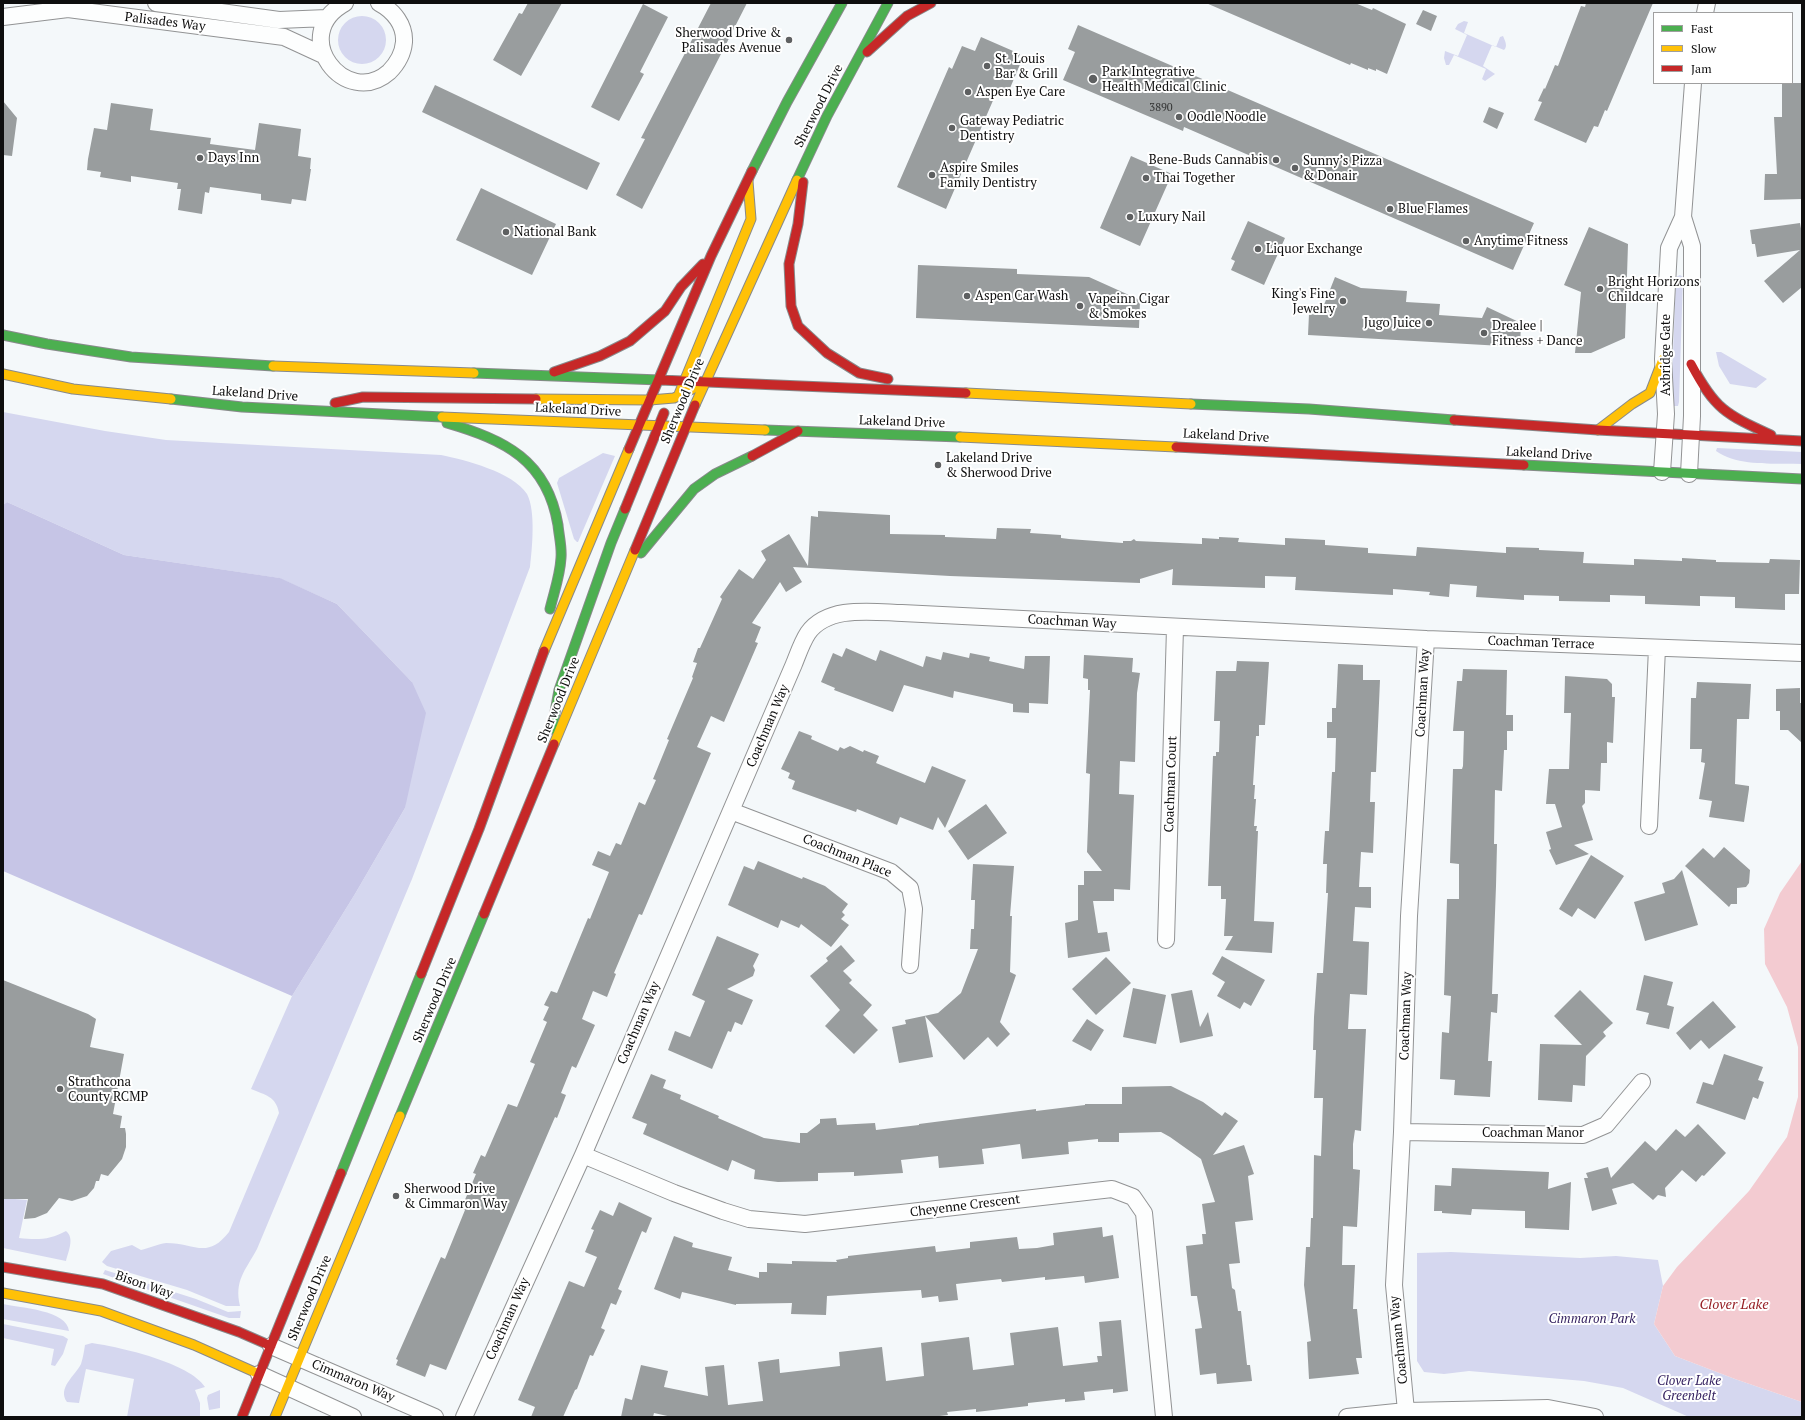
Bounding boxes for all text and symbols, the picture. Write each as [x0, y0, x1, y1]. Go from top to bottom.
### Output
street label: Palisades Way [124, 9, 206, 35]
legend [1653, 12, 1793, 84]
text: Fast [1691, 21, 1713, 36]
place label: Sherwood Drive & Palisades Avenue [675, 25, 781, 56]
marker: Sherwood Drive & Palisades Avenue [784, 35, 794, 45]
text: Slow [1691, 41, 1716, 56]
place label: St. Louis Bar & Grill [995, 51, 1058, 82]
marker: St. Louis Bar & Grill [982, 61, 992, 71]
text: Jam [1691, 61, 1712, 76]
street label: Sherwood Drive [791, 62, 847, 150]
place label: Park Integrative Health Medical Clinic [1102, 64, 1227, 95]
marker: Park Integrative Health Medical Clinic [1087, 73, 1099, 85]
place label: Aspen Eye Care [976, 84, 1065, 100]
marker: Aspen Eye Care [963, 87, 973, 97]
house number: 3890 [1149, 101, 1173, 115]
place label: Oodle Noodle [1187, 109, 1266, 125]
marker: Oodle Noodle [1174, 112, 1184, 122]
place label: Gateway Pediatric Dentistry [960, 113, 1064, 144]
marker: Gateway Pediatric Dentistry [947, 123, 957, 133]
place label: Days Inn [208, 150, 259, 166]
place label: Bene-Buds Cannabis [1149, 152, 1268, 168]
marker: Days Inn [195, 153, 205, 163]
place label: Sunny’s Pizza & Donair [1303, 153, 1382, 184]
marker: Bene-Buds Cannabis [1271, 155, 1281, 165]
place label: Aspire Smiles Family Dentistry [940, 160, 1037, 191]
marker: Sunny’s Pizza & Donair [1290, 163, 1300, 173]
marker: Aspire Smiles Family Dentistry [927, 170, 937, 180]
place label: Thai Together [1154, 170, 1235, 186]
marker: Thai Together [1141, 173, 1151, 183]
place label: Blue Flames [1398, 201, 1468, 217]
marker: Blue Flames [1385, 204, 1395, 214]
place label: Luxury Nail [1138, 209, 1206, 225]
marker: Luxury Nail [1125, 212, 1135, 222]
place label: National Bank [514, 224, 596, 240]
marker: National Bank [501, 227, 511, 237]
place label: Anytime Fitness [1474, 233, 1568, 249]
marker: Anytime Fitness [1461, 236, 1471, 246]
place label: Liquor Exchange [1266, 241, 1362, 257]
marker: Liquor Exchange [1253, 244, 1263, 254]
place label: Bright Horizons Childcare [1608, 274, 1700, 305]
marker: Bright Horizons Childcare [1595, 284, 1605, 294]
place label: King's Fine Jewelry [1272, 286, 1335, 317]
place label: Aspen Car Wash [975, 288, 1068, 304]
marker: Aspen Car Wash [962, 291, 972, 301]
place label: Vapeinn Cigar & Smokes [1088, 291, 1169, 322]
marker: King's Fine Jewelry [1338, 296, 1348, 306]
marker: Vapeinn Cigar & Smokes [1075, 301, 1085, 311]
street label: Axbridge Gate [1658, 314, 1674, 396]
place label: Jugo Juice [1364, 315, 1421, 331]
marker: Jugo Juice [1424, 318, 1434, 328]
place label: Drealee | Fitness + Dance [1492, 318, 1582, 349]
marker: Drealee | Fitness + Dance [1479, 328, 1489, 338]
street label: Sherwood Drive [658, 356, 708, 446]
street label: Lakeland Drive [211, 383, 299, 405]
street label: Lakeland Drive [534, 400, 622, 420]
street label: Lakeland Drive [859, 413, 945, 431]
street label: Lakeland Drive [1182, 426, 1270, 446]
street label: Lakeland Drive [1505, 444, 1593, 464]
place label: Lakeland Drive & Sherwood Drive [946, 450, 1052, 481]
marker: Lakeland Drive & Sherwood Drive [933, 460, 943, 470]
street label: Coachman Way [1027, 612, 1117, 632]
street label: Coachman Terrace [1487, 633, 1595, 653]
street label: Coachman Way [1413, 648, 1433, 738]
street label: Sherwood Drive [535, 655, 583, 745]
street label: Coachman Way [744, 682, 792, 770]
street label: Coachman Court [1162, 735, 1180, 833]
street label: Coachman Place [800, 831, 894, 881]
street label: Sherwood Drive [410, 955, 460, 1045]
street label: Coachman Way [1397, 971, 1415, 1061]
street label: Coachman Way [615, 979, 663, 1067]
place label: Strathcona County RCMP [68, 1074, 148, 1105]
marker: Strathcona County RCMP [55, 1084, 65, 1094]
street label: Coachman Manor [1482, 1125, 1584, 1141]
place label: Sherwood Drive & Cimmaron Way [404, 1181, 507, 1212]
marker: Sherwood Drive & Cimmaron Way [391, 1191, 401, 1201]
street label: Cheyenne Crescent [909, 1192, 1021, 1220]
street label: Sherwood Drive [285, 1253, 335, 1343]
street label: Bison Way [113, 1268, 175, 1302]
street label: Coachman Way [483, 1275, 533, 1363]
street label: Coachman Way [1387, 1295, 1411, 1385]
water label: Clover Lake [1699, 1297, 1769, 1313]
park label: Cimmaron Park [1548, 1311, 1636, 1327]
street label: Cimmaron Way [309, 1356, 397, 1406]
park label: Clover Lake Greenbelt [1657, 1373, 1721, 1404]

